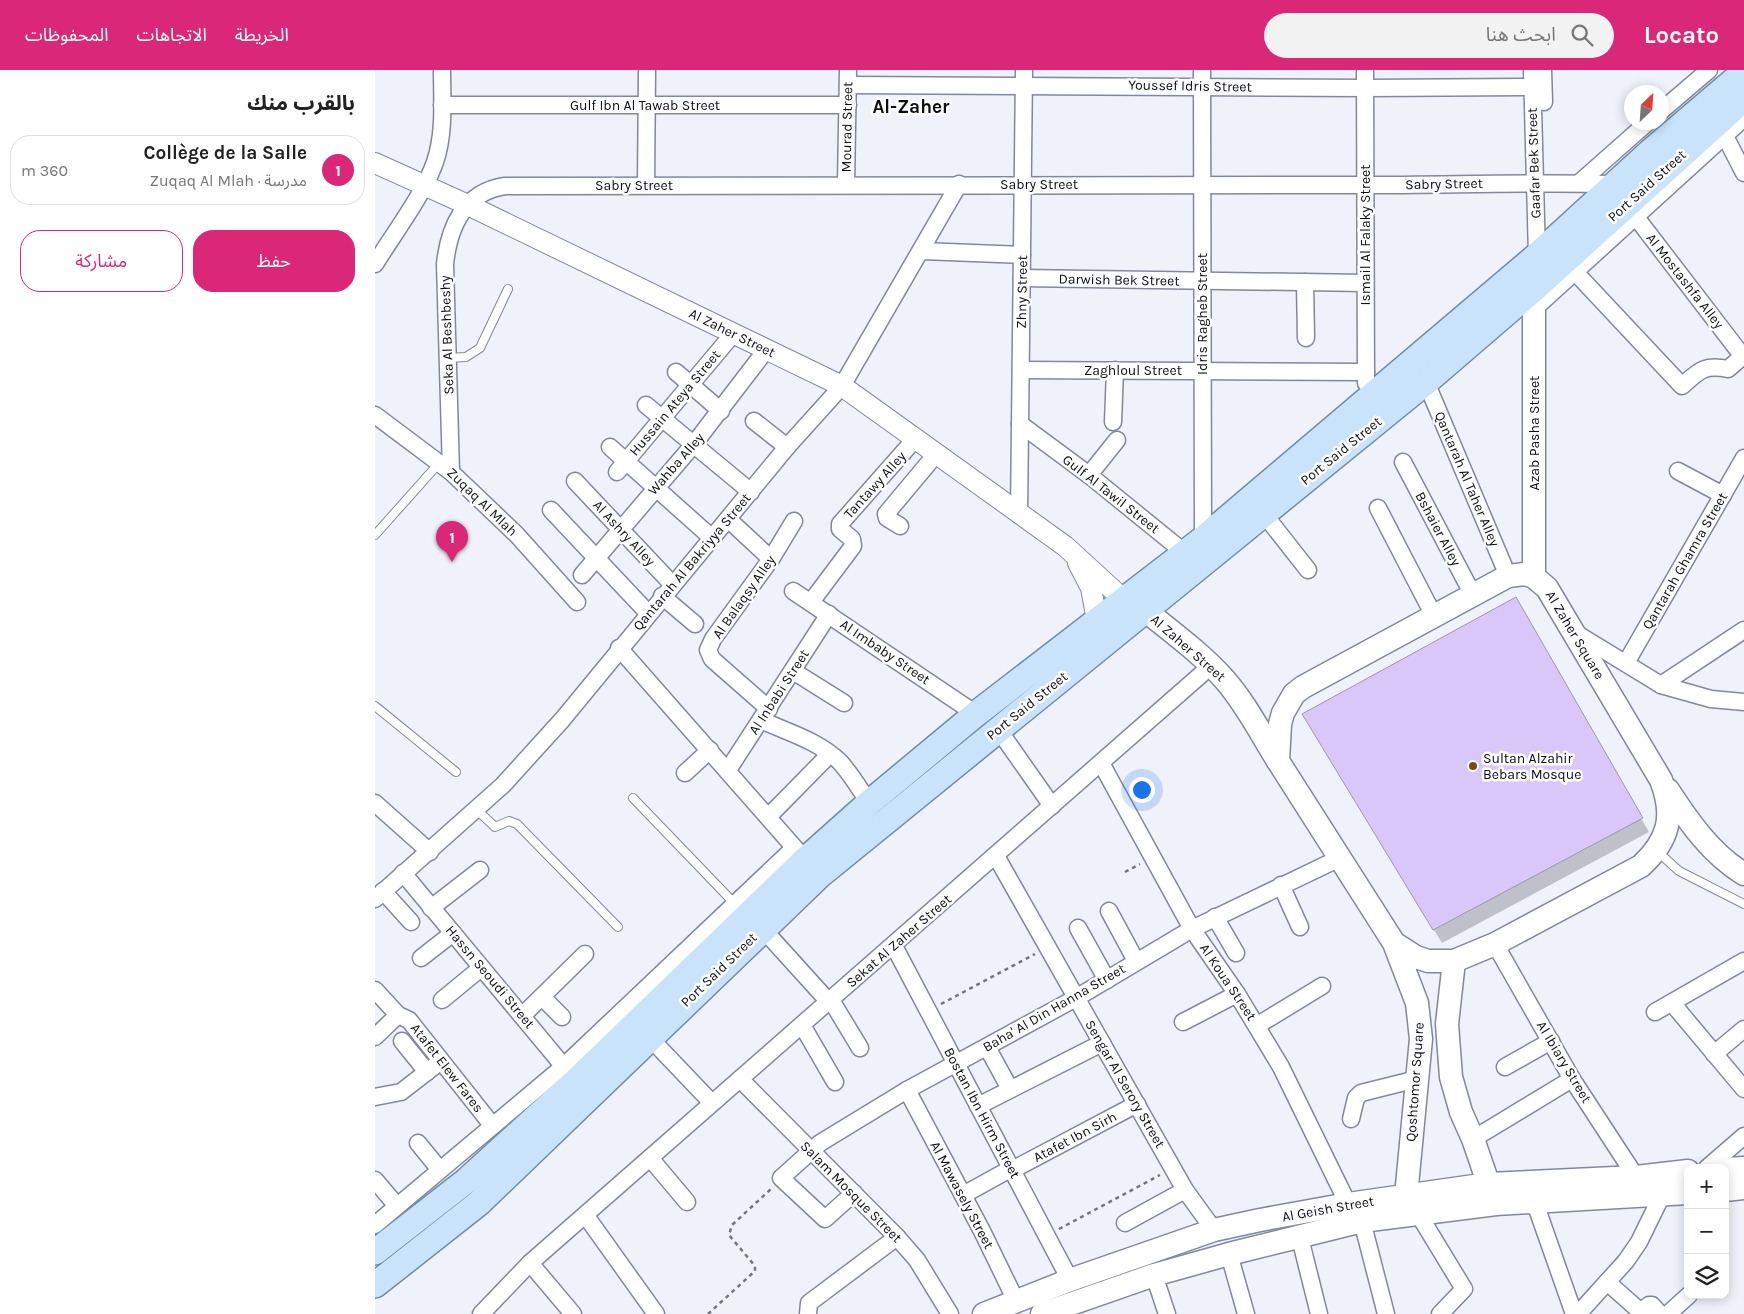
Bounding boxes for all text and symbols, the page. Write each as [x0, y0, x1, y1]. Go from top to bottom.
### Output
search box [1264, 13, 1614, 58]
icon: search [1568, 21, 1596, 49]
text: Locato [1644, 21, 1719, 49]
text: المحفوظات [25, 24, 109, 46]
text: الاتجاهات [137, 24, 207, 46]
text: الخريطة [235, 24, 289, 46]
text: ابحث هنا [1486, 24, 1556, 46]
street label: Youssef Idris Street [1128, 76, 1252, 96]
street label: Mourad Street [838, 81, 856, 173]
north arrow [1624, 85, 1669, 130]
text: بالقرب منك [247, 91, 355, 115]
district label: Al-Zaher [872, 96, 950, 118]
street label: Gulf Ibn Al Tawab Street [570, 97, 720, 114]
street label: Gaafar Bek Street [1524, 107, 1544, 219]
text: Collège de la Salle [144, 142, 307, 164]
street label: Port Said Street [1604, 146, 1690, 226]
text: 360 m [21, 161, 68, 180]
text: 1 [335, 161, 341, 180]
street label: Ismail Al Falaky Street [1357, 164, 1374, 306]
text: مدرسة · Zuqaq Al Mlah [149, 171, 307, 190]
street label: Sabry Street [1405, 175, 1483, 193]
street label: Sabry Street [1000, 176, 1078, 193]
street label: Sabry Street [595, 177, 673, 194]
button: مشاركة [20, 230, 183, 292]
button: حفظ [193, 230, 355, 292]
street label: Al Mostashfa Alley [1642, 230, 1728, 332]
street label: Idris Ragheb Street [1194, 253, 1211, 375]
street label: Zhny Street [1013, 255, 1031, 329]
street label: Darwish Bek Street [1058, 270, 1180, 290]
street label: Seka Al Beshbeshy [436, 275, 458, 395]
street label: Al Zaher Street [686, 305, 778, 361]
street label: Hussain Ateya Street [626, 347, 724, 459]
street label: Zaghloul Street [1084, 362, 1182, 379]
street label: Azab Pasha Street [1526, 376, 1543, 490]
street label: Qantarah Al Taher Alley [1431, 409, 1503, 550]
street label: Port Said Street [1297, 413, 1385, 489]
street label: Wahba Alley [644, 429, 708, 499]
street label: Tantawy Alley [840, 448, 910, 522]
street label: Gulf Al Tawil Street [1059, 451, 1163, 537]
street label: Zuqaq Al Mlah [443, 464, 521, 540]
street label: Bshaier Alley [1411, 489, 1465, 569]
street label: Qantarah Ghamra Street [1639, 489, 1731, 633]
street label: Qantarah Al Bakriyya Street [630, 490, 754, 634]
street label: Al Ashry Alley [589, 497, 659, 570]
pin: 1 [436, 521, 468, 562]
street label: Al Balaqsy Alley [709, 552, 779, 642]
street label: Al Zaher Square [1542, 588, 1608, 682]
street label: Al Zaher Street [1147, 611, 1229, 685]
street label: Al Imbaby Street [837, 616, 933, 688]
street label: Al Inbabi Street [745, 646, 813, 738]
street label: Port Said Street [983, 668, 1071, 744]
place label: Sultan Alzahir Bebars Mosque [1483, 750, 1581, 783]
marker: Sultan Alzahir Bebars Mosque [1467, 760, 1479, 772]
your location [1129, 777, 1155, 803]
street label: Sekat Al Zaher Street [843, 891, 955, 991]
street label: Hassn Seoudi Street [442, 922, 538, 1032]
street label: Port Said Street [677, 929, 761, 1011]
street label: Al Koua Street [1196, 940, 1260, 1024]
street label: Baha' Al Din Hanna Street [980, 960, 1128, 1056]
street label: Sengar Al Serory Street [1081, 1017, 1169, 1151]
street label: Al Ibiary Street [1533, 1018, 1595, 1106]
street label: Atafet Elew Fares [407, 1020, 487, 1116]
street label: Qoshtomor Square [1402, 1022, 1428, 1142]
street label: Bostan Ibn Hirm Street [940, 1045, 1024, 1181]
street label: Atafet Ibn Sirh [1031, 1108, 1119, 1166]
street label: Salam Mosque Street [797, 1138, 905, 1246]
street label: Al Mawasely Street [926, 1138, 998, 1252]
map controls [1684, 1164, 1729, 1299]
button: + [1684, 1164, 1729, 1209]
street label: Al Geish Street [1281, 1193, 1375, 1225]
button: − [1684, 1209, 1729, 1254]
button: layers [1684, 1254, 1729, 1299]

